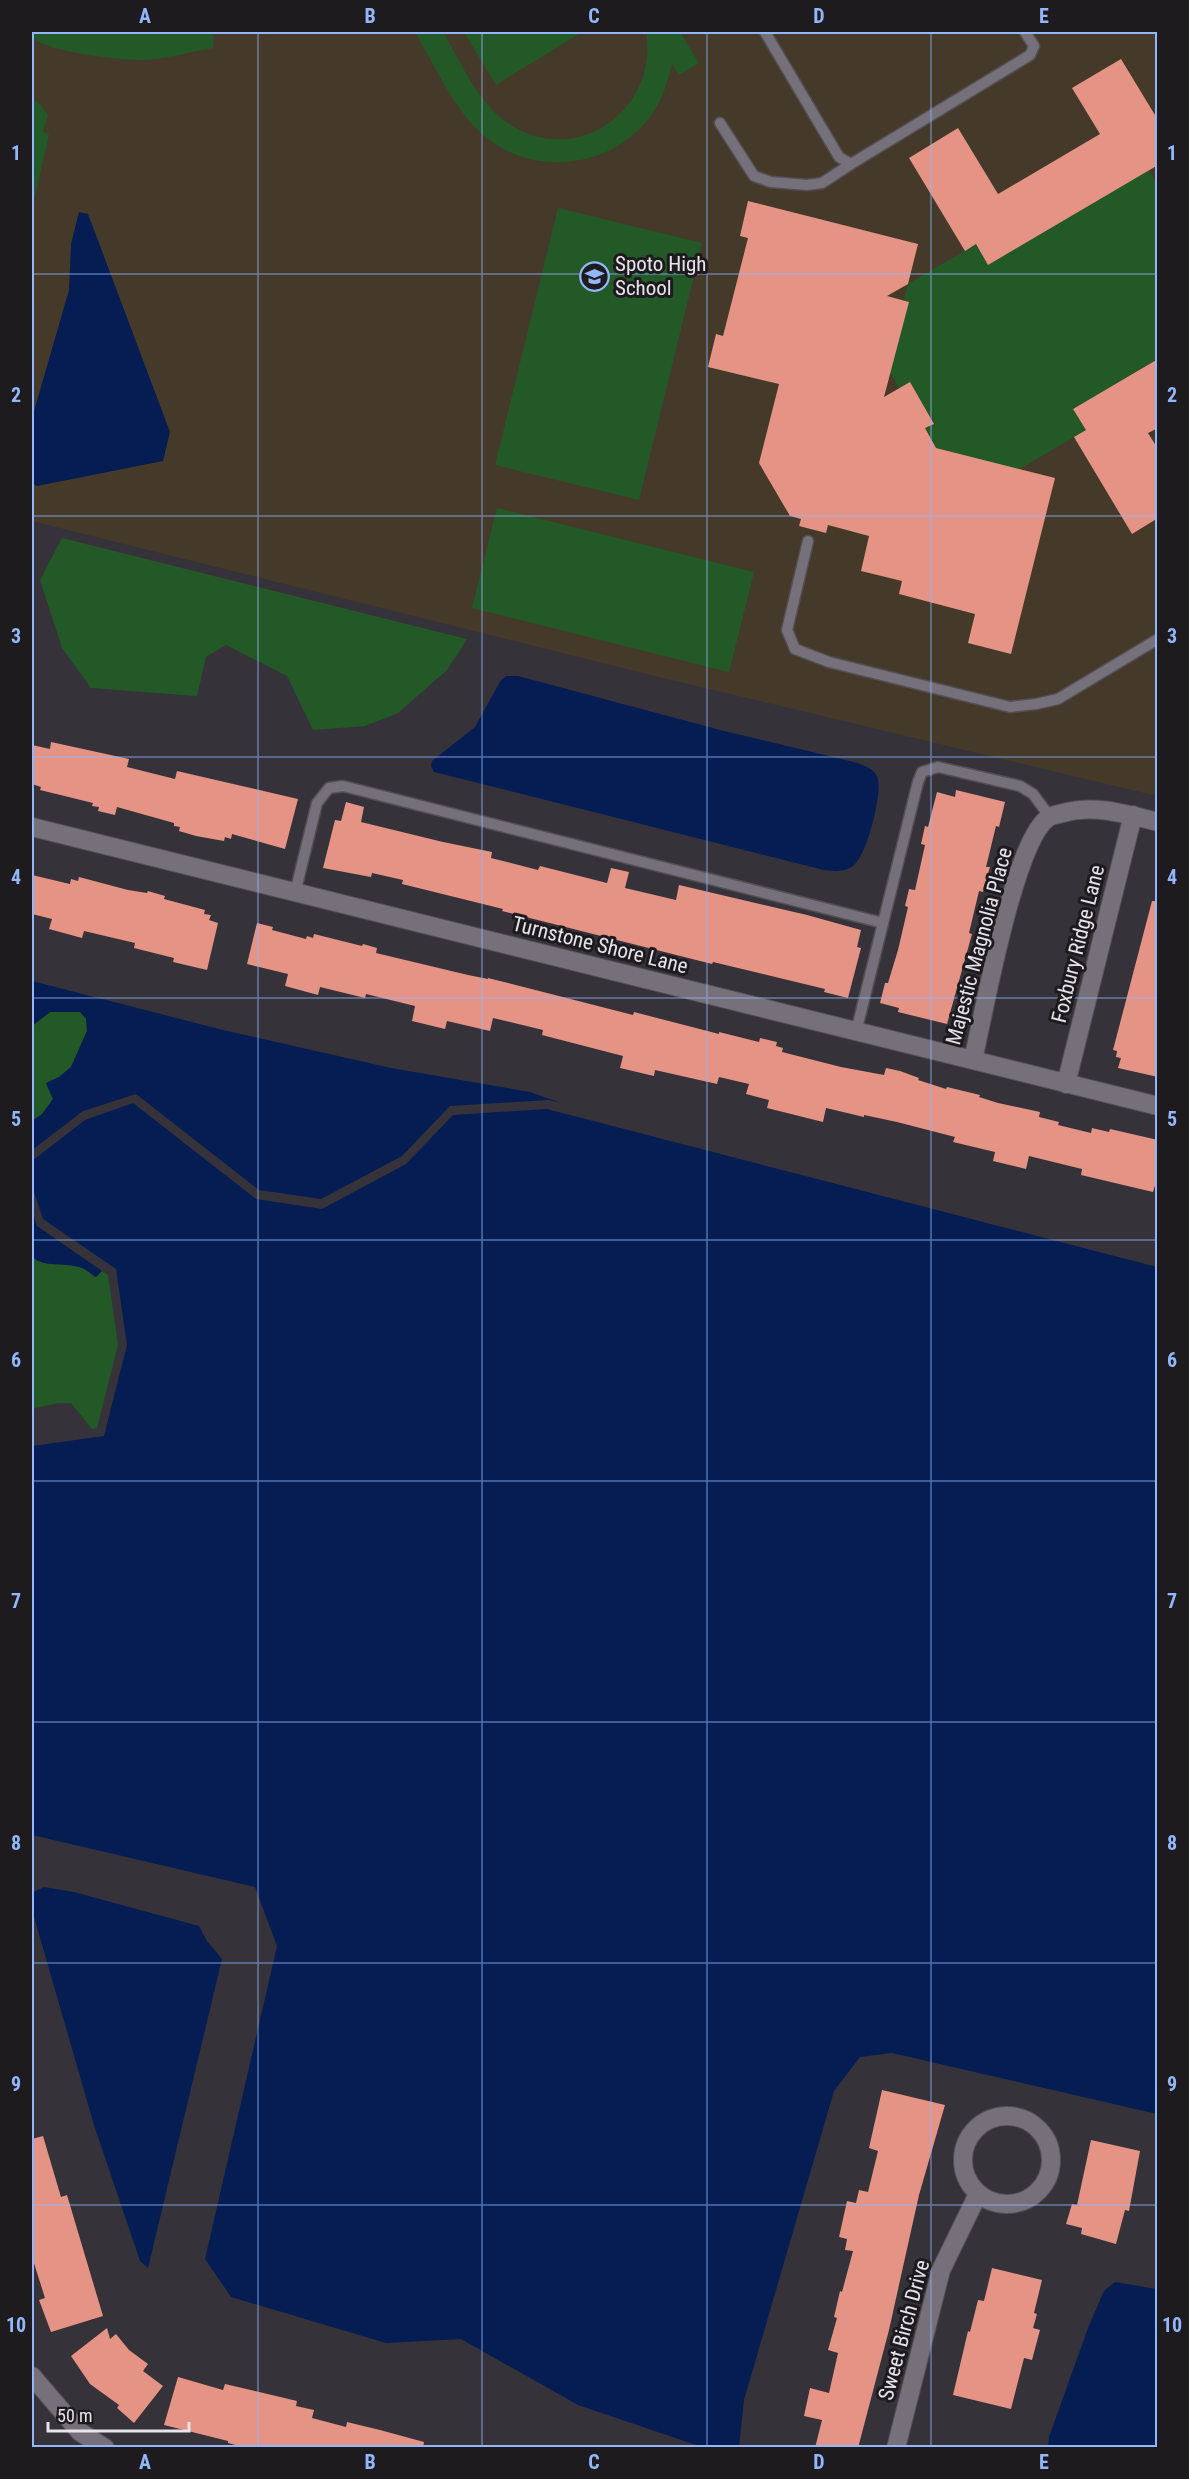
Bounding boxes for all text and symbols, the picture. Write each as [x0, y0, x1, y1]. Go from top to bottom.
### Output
text: A [139, 4, 151, 28]
text: B [364, 4, 376, 28]
text: C [588, 4, 600, 28]
text: D [813, 4, 825, 28]
text: E [1039, 4, 1049, 28]
text: 1 [11, 141, 21, 165]
text: 1 [1167, 141, 1177, 165]
place label: Spoto High School [615, 252, 707, 300]
school or university icon: Spoto High School [578, 260, 610, 292]
text: 2 [11, 383, 21, 407]
text: 2 [1167, 383, 1177, 407]
text: 3 [11, 624, 21, 648]
text: 3 [1167, 624, 1177, 648]
street label: Majestic Magnolia Place [941, 845, 1017, 1047]
street label: Foxbury Ridge Lane [1047, 863, 1109, 1025]
text: 4 [11, 865, 21, 889]
text: 4 [1167, 865, 1177, 889]
street label: Turnstone Shore Lane [510, 912, 690, 978]
text: 5 [11, 1107, 21, 1131]
text: 5 [1167, 1107, 1177, 1131]
text: 6 [11, 1348, 21, 1372]
text: 6 [1167, 1348, 1177, 1372]
text: 7 [11, 1589, 21, 1613]
text: 7 [1167, 1589, 1177, 1613]
text: 8 [11, 1831, 21, 1855]
text: 8 [1167, 1831, 1177, 1855]
text: 9 [11, 2072, 21, 2096]
text: 9 [1167, 2072, 1177, 2096]
street label: Sweet Birch Drive [874, 2257, 934, 2403]
text: 10 [6, 2313, 26, 2337]
text: 10 [1162, 2313, 1182, 2337]
scale bar [48, 2395, 189, 2433]
text: 50 m [57, 2405, 92, 2426]
text: A [139, 2450, 151, 2474]
text: B [364, 2450, 376, 2474]
text: C [588, 2450, 600, 2474]
text: D [813, 2450, 825, 2474]
text: E [1039, 2450, 1049, 2474]

